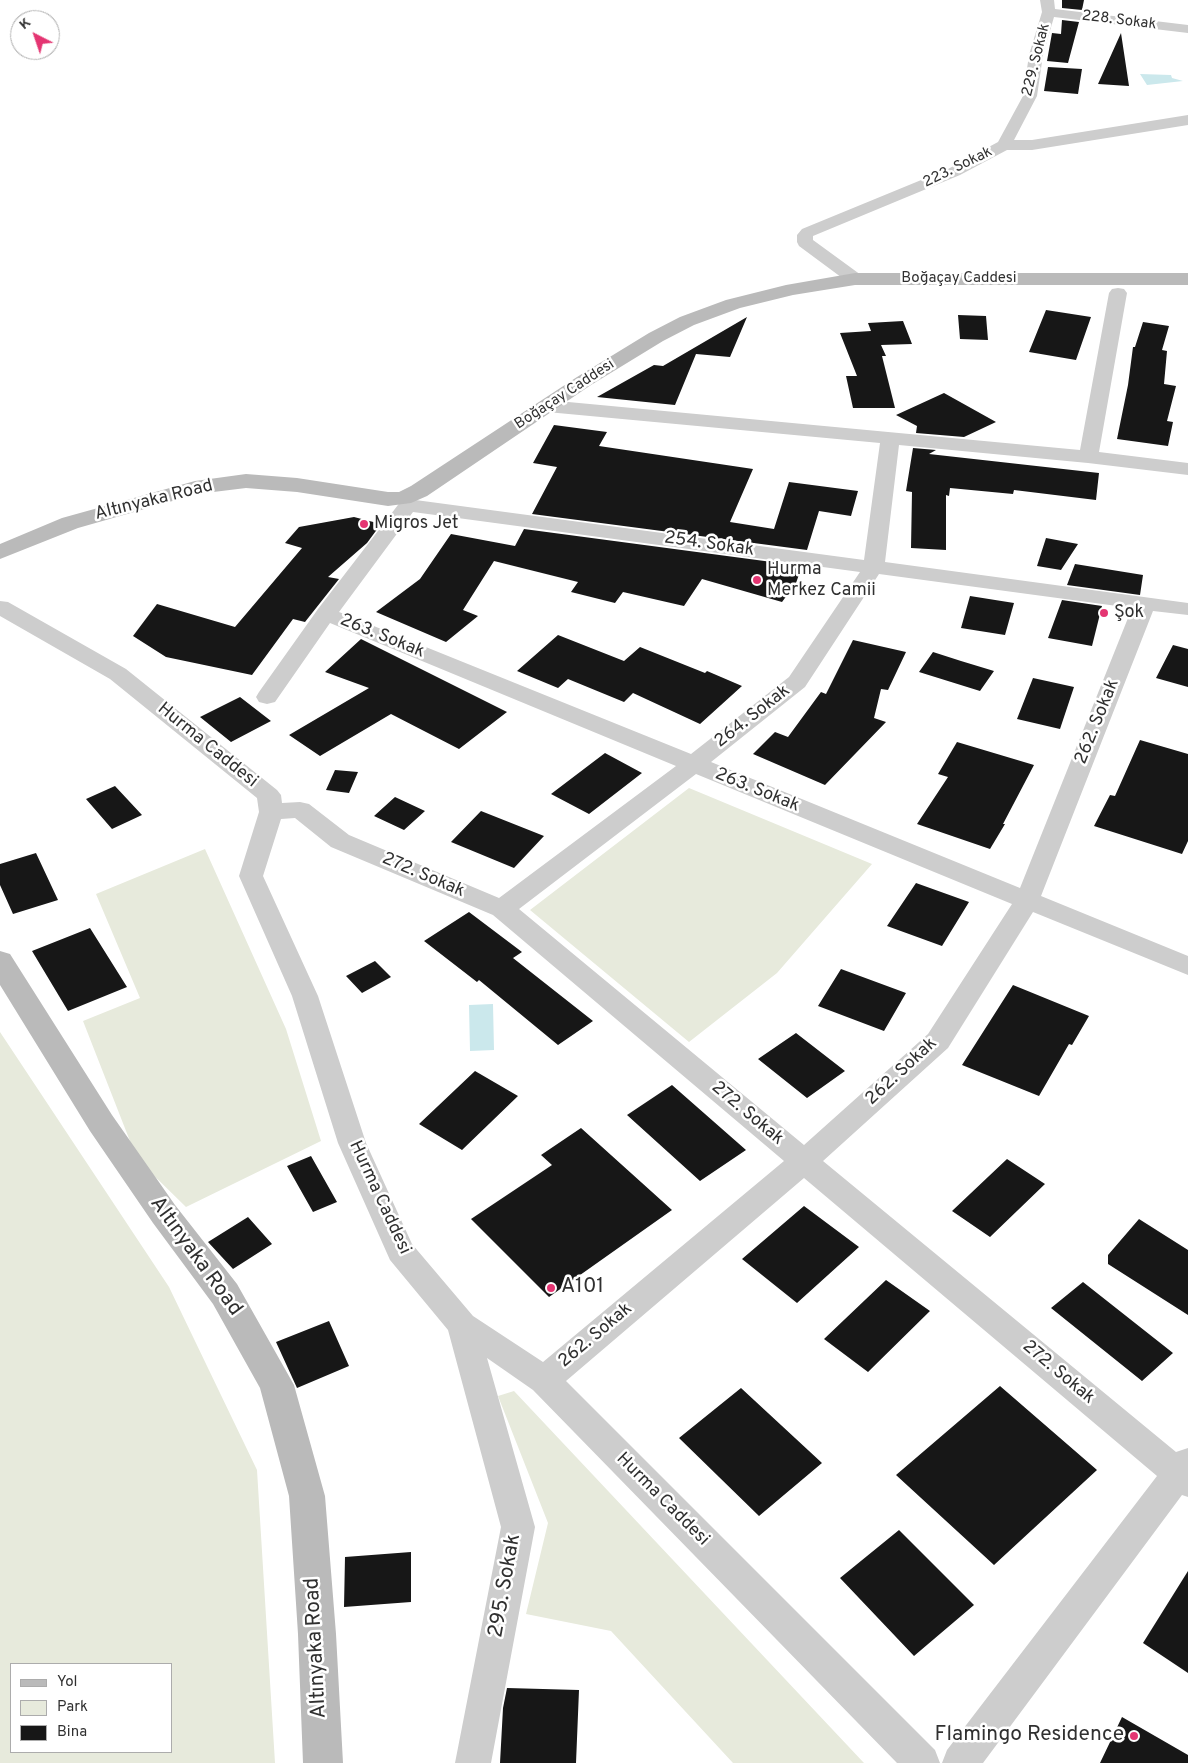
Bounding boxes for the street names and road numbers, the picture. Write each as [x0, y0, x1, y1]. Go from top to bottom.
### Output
street label: 228. Sokak [1081, 8, 1157, 34]
street label: 229. Sokak [1019, 22, 1055, 98]
street label: 223. Sokak [920, 144, 996, 192]
street label: Boğaçay Caddesi [901, 270, 1017, 288]
street label: Boğaçay Caddesi [512, 356, 618, 434]
street label: Altınyaka Road [93, 476, 215, 526]
street label: 254. Sokak [663, 528, 755, 562]
street label: 263. Sokak [336, 610, 428, 664]
street label: 262. Sokak [1071, 676, 1125, 768]
street label: 264. Sokak [711, 681, 795, 753]
street label: Hurma Caddesi [152, 699, 262, 793]
street label: 263. Sokak [711, 764, 803, 818]
street label: 272. Sokak [378, 849, 468, 903]
street label: 262. Sokak [862, 1034, 942, 1110]
street label: 272. Sokak [706, 1077, 788, 1151]
street label: Hurma Caddesi [343, 1138, 415, 1258]
street label: Altınyaka Road [143, 1193, 247, 1321]
street label: 262. Sokak [555, 1299, 637, 1373]
street label: 272. Sokak [1017, 1336, 1099, 1410]
street label: Hurma Caddesi [611, 1449, 713, 1551]
street label: 295. Sokak [484, 1532, 528, 1640]
street label: Altınyaka Road [301, 1577, 333, 1719]

